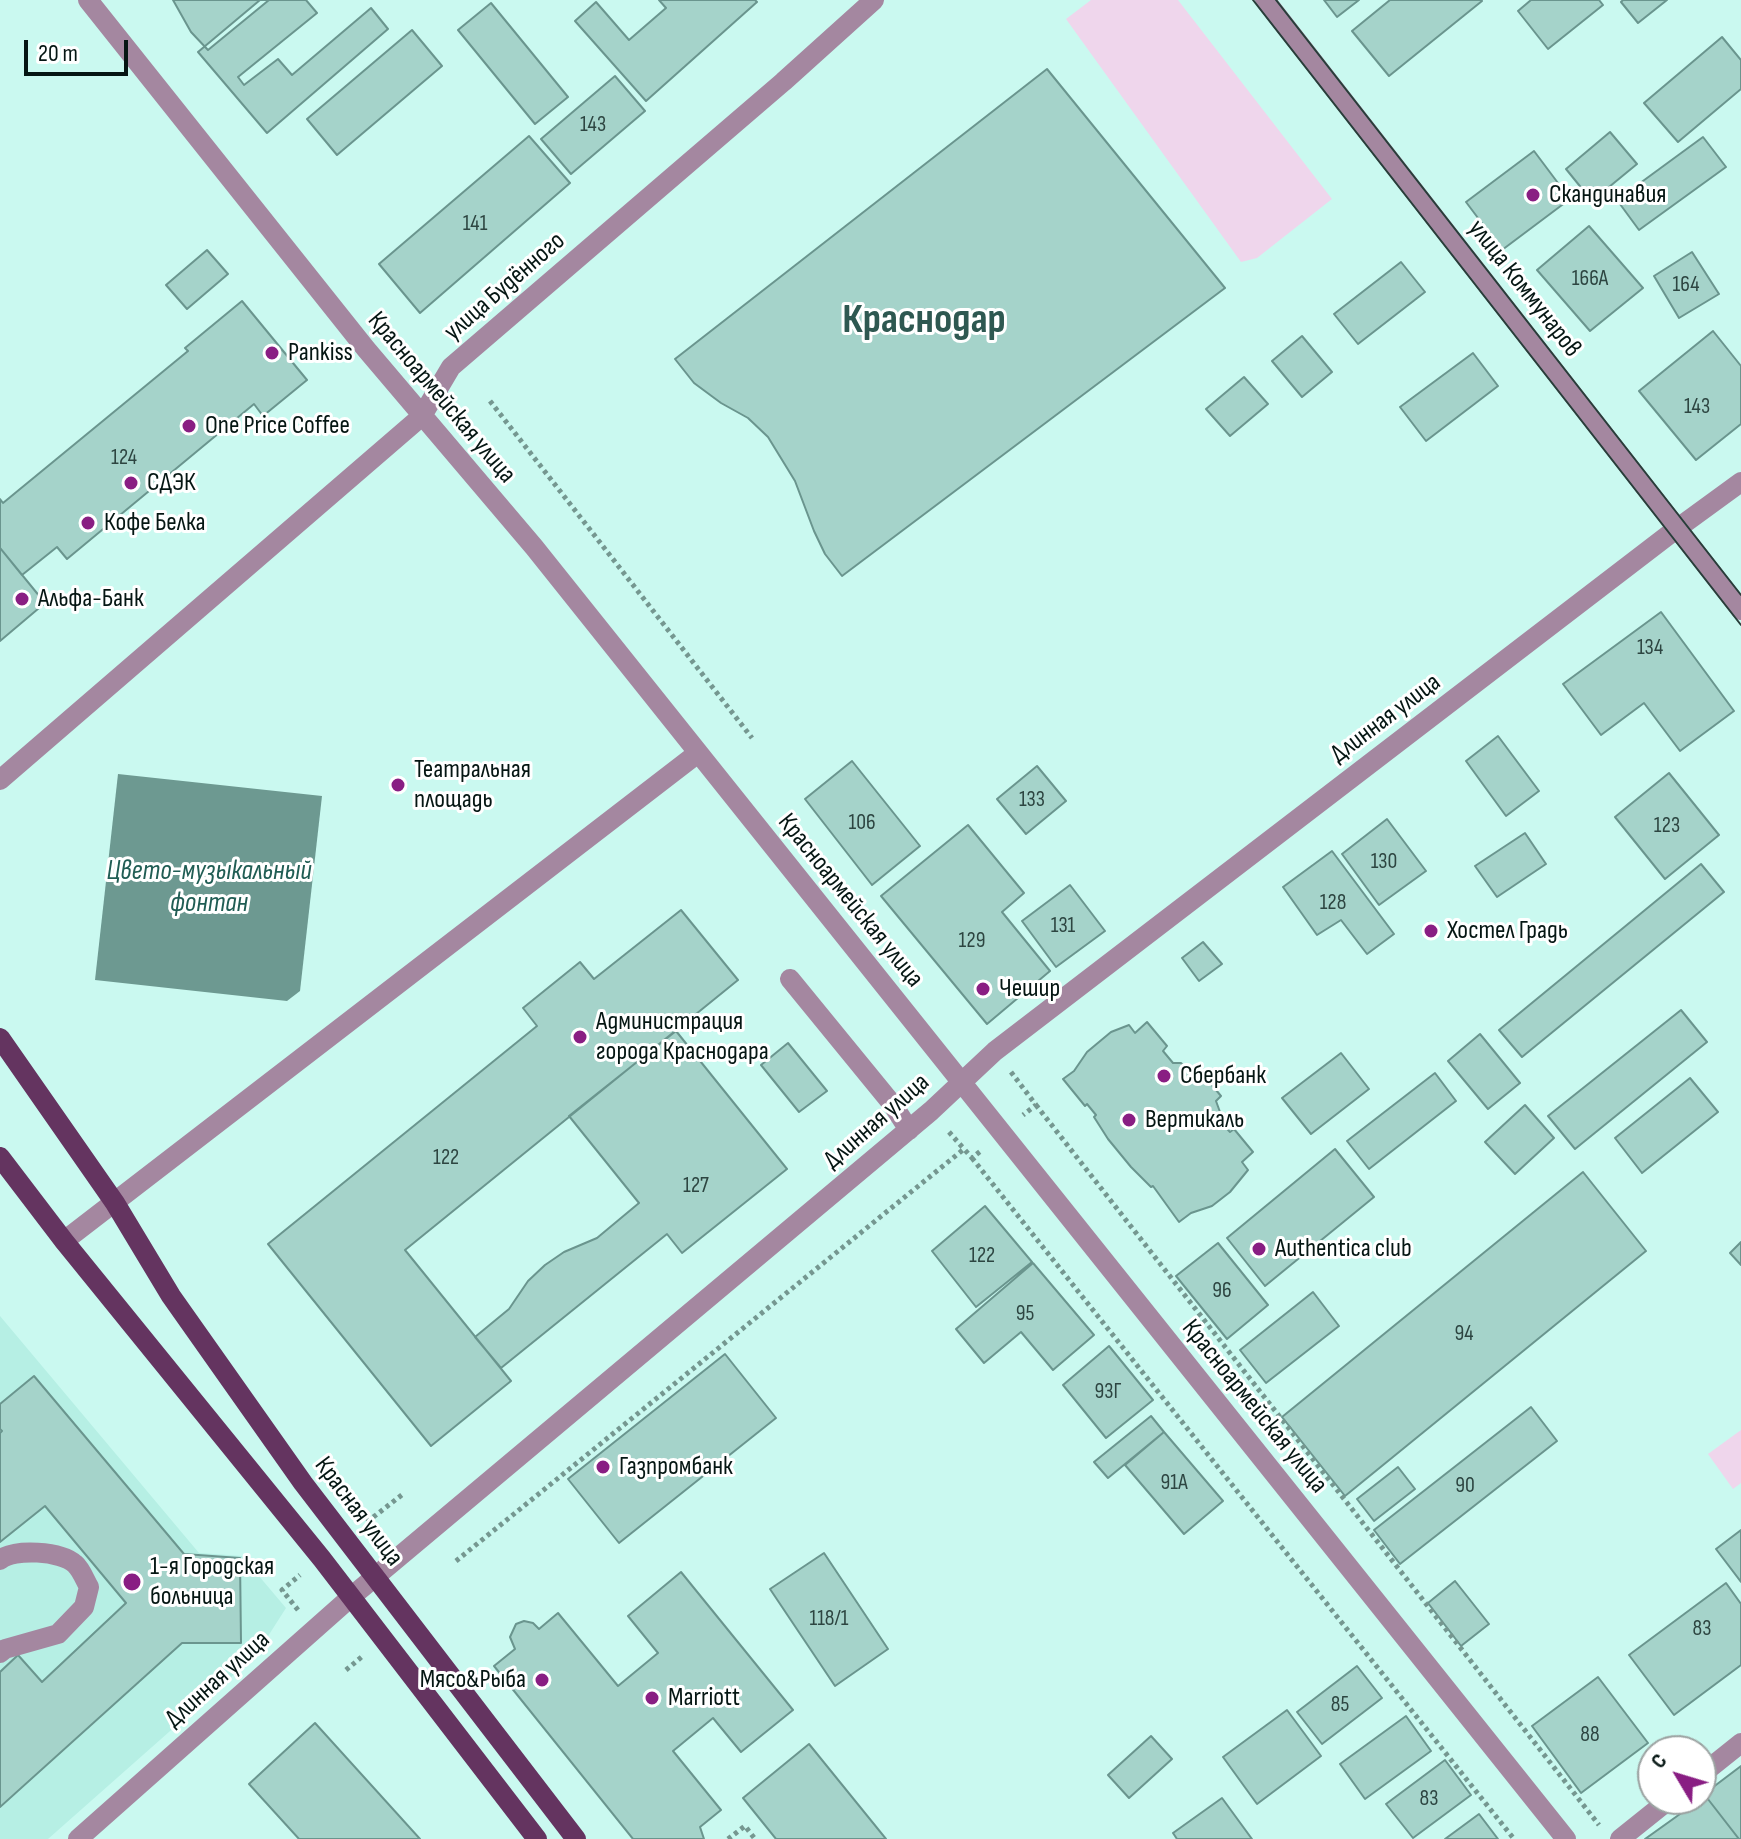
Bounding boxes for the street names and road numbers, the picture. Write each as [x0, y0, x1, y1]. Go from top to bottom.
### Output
street label: улица Коммунаров [1461, 214, 1587, 364]
street label: улица Будённого [438, 226, 572, 348]
street label: Красноармейская улица [360, 306, 522, 490]
street label: Длинная улица [1325, 667, 1447, 771]
street label: Красноармейская улица [770, 808, 930, 994]
street label: Длинная улица [818, 1068, 936, 1176]
street label: Красноармейская улица [1174, 1314, 1334, 1500]
street label: Красная улица [307, 1451, 409, 1573]
street label: Длинная улица [159, 1625, 277, 1735]

